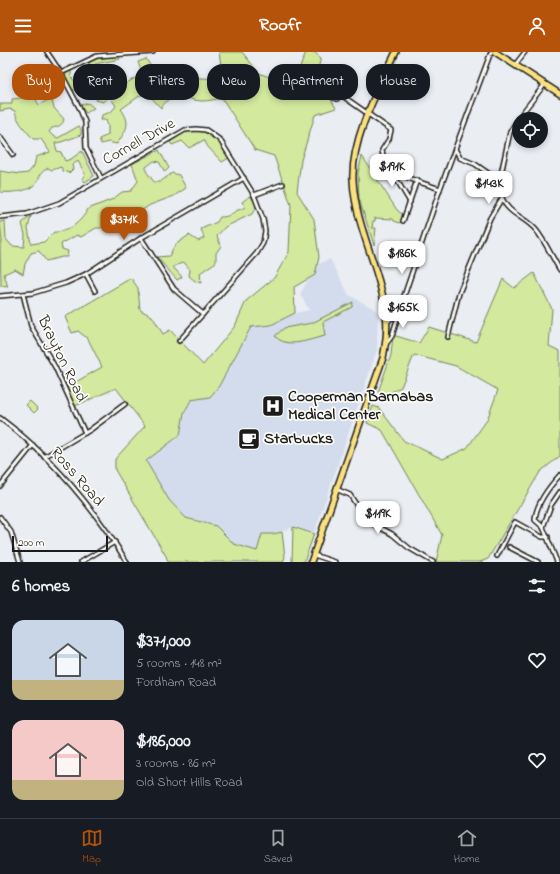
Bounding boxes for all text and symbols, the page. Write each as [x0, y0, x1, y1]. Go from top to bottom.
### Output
text: Roofr [259, 13, 301, 39]
icon: menu [12, 15, 34, 37]
icon: person [526, 15, 548, 37]
chip: Buy [12, 64, 65, 100]
chip: Rent [73, 64, 127, 100]
chip: Filters [135, 64, 199, 100]
chip: New [207, 64, 260, 100]
chip: Apartment [268, 64, 358, 100]
chip: House [366, 64, 430, 100]
street label: Cornell Drive [98, 112, 180, 172]
map controls [512, 112, 548, 148]
button: locate [512, 112, 548, 148]
pin: $191K [364, 154, 420, 188]
text: $191K [379, 157, 405, 176]
pin: $143K [461, 171, 517, 205]
text: $143K [474, 174, 504, 193]
pin: $371K [96, 207, 152, 241]
text: $371K [109, 210, 139, 229]
pin: $186K [374, 241, 430, 275]
text: $186K [388, 244, 416, 263]
pin: $165K [375, 295, 431, 329]
text: $165K [387, 298, 419, 317]
street label: Brayton Road [30, 311, 93, 406]
place label: Cooperman Barnabas Medical Center [288, 385, 433, 427]
hospital icon: Cooperman Barnabas Medical Center [260, 393, 286, 419]
cafe icon: Starbucks [236, 426, 262, 452]
place label: Starbucks [264, 427, 333, 451]
street label: Ross Road [44, 442, 110, 512]
pin: $119K [350, 501, 406, 535]
text: $119K [365, 504, 391, 523]
scale bar [12, 534, 108, 553]
text: 200 m [18, 535, 44, 551]
text: 6 homes [12, 574, 70, 599]
icon: filters [526, 575, 548, 597]
text: $371,000 [136, 629, 191, 654]
icon: home [44, 636, 92, 684]
icon: heart [526, 649, 548, 671]
text: 5 rooms · 148 m² [136, 654, 222, 673]
text: Fordham Road [136, 673, 216, 692]
text: $186,000 [136, 729, 191, 754]
icon: home [44, 736, 92, 784]
icon: heart [526, 749, 548, 771]
text: 3 rooms · 86 m² [136, 754, 216, 773]
text: Old Short Hills Road [136, 773, 243, 792]
tab: Map [81, 827, 103, 867]
tab: Saved [264, 827, 293, 867]
tab: Home [454, 827, 479, 867]

